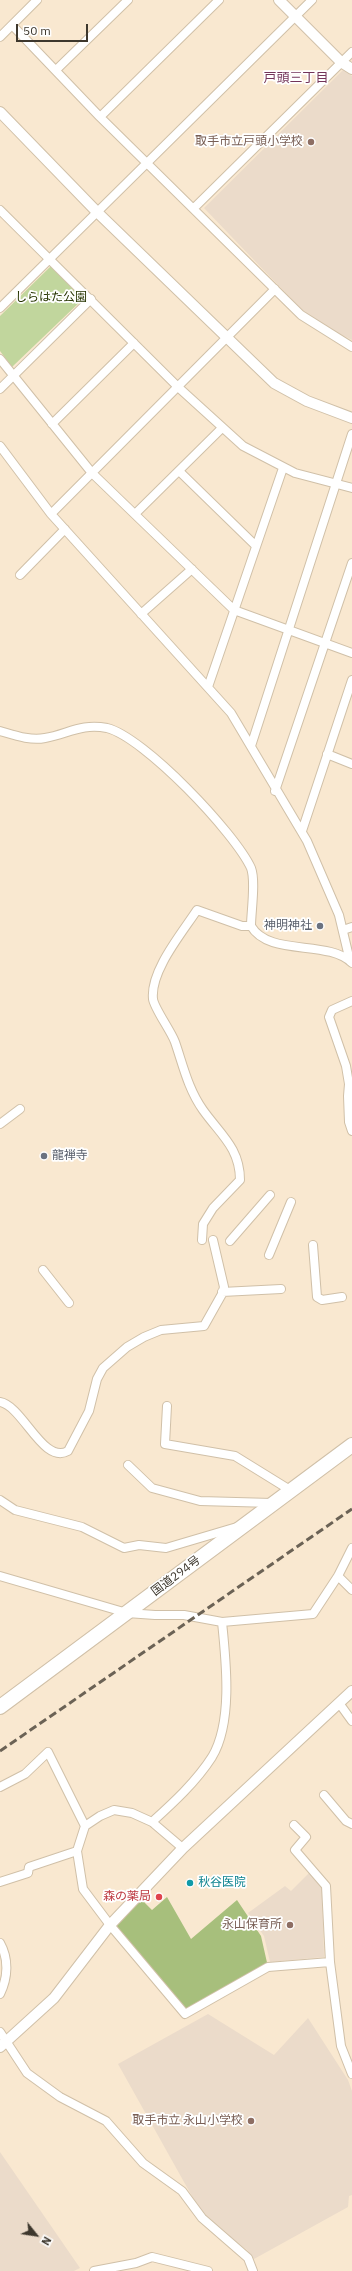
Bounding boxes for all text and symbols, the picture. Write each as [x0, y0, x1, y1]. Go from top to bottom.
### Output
scale bar [18, 16, 90, 42]
text: 50 m [23, 23, 51, 38]
district label: 戸頭三丁目 [264, 70, 328, 86]
place label: 取手市立戸頭小学校 [195, 135, 303, 149]
marker: 取手市立戸頭小学校 [306, 137, 316, 147]
park label: しらはた公園 [15, 291, 87, 305]
place label: 神明神社 [264, 919, 312, 933]
marker: 神明神社 [315, 921, 325, 931]
place label: 龍禅寺 [52, 1149, 88, 1163]
marker: 龍禅寺 [39, 1151, 49, 1161]
street label: 国道294号 [149, 1553, 203, 1599]
place label: 秋谷医院 [198, 1876, 246, 1890]
marker: 秋谷医院 [185, 1878, 195, 1888]
place label: 森の薬局 [103, 1890, 151, 1904]
marker: 森の薬局 [154, 1892, 164, 1902]
place label: 永山保育所 [222, 1918, 282, 1932]
marker: 永山保育所 [285, 1920, 295, 1930]
place label: 取手市立 永山小学校 [132, 2114, 243, 2128]
marker: 取手市立 永山小学校 [246, 2116, 256, 2126]
north arrow [16, 2215, 56, 2255]
text: N [38, 2234, 54, 2248]

